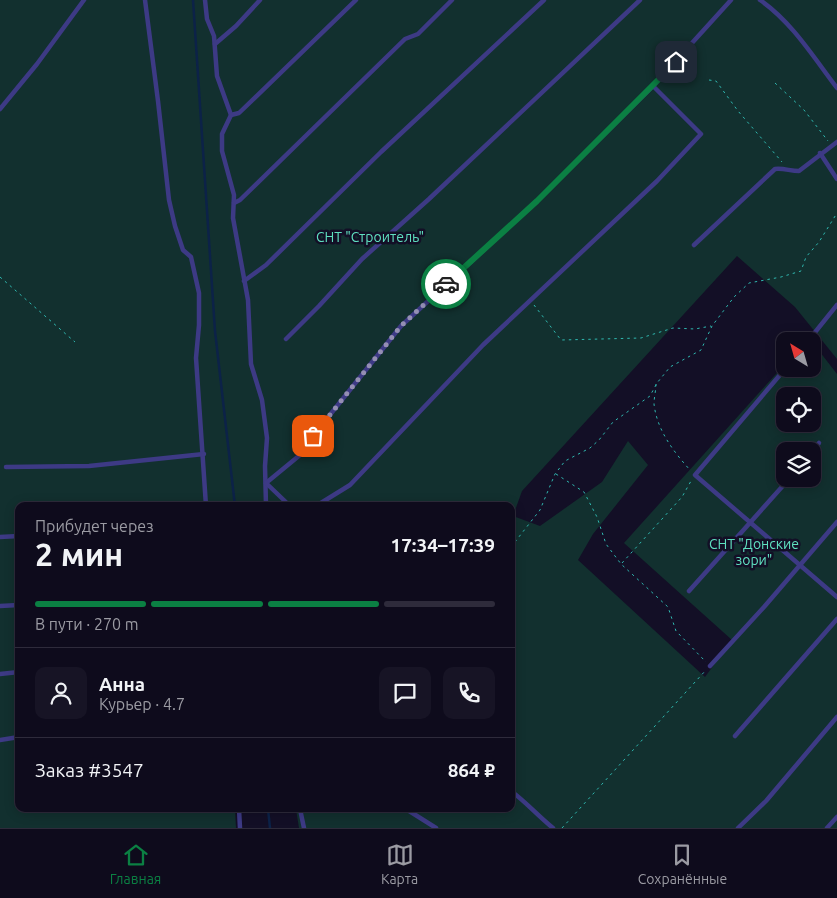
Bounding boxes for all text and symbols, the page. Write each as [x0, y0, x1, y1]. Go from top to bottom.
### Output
pin [655, 41, 697, 83]
icon: home [662, 48, 690, 76]
park label: СНТ "Строитель" [316, 229, 424, 245]
courier [421, 259, 471, 309]
icon: car [432, 270, 460, 298]
north arrow [776, 332, 821, 378]
map controls [776, 332, 821, 487]
button: locate [776, 387, 821, 432]
pin [292, 415, 334, 457]
icon: bag [299, 422, 327, 450]
button: layers [776, 442, 821, 487]
text: Прибудет через [35, 517, 154, 535]
text: 17:34–17:39 [390, 534, 495, 556]
text: 2 мин [35, 536, 123, 572]
park label: СНТ "Донские зори" [709, 536, 799, 568]
text: В пути · 270 m [35, 615, 138, 633]
button: person [35, 667, 87, 719]
button: chat [379, 667, 431, 719]
button: phone [443, 667, 495, 719]
text: Анна [99, 673, 145, 695]
text: Курьер · 4.7 [99, 695, 185, 713]
text: Заказ #3547 [35, 759, 144, 781]
text: 864 ₽ [448, 759, 495, 781]
tab: Главная [110, 841, 161, 887]
tab: Карта [381, 841, 418, 887]
tab: Сохранённые [638, 841, 727, 887]

